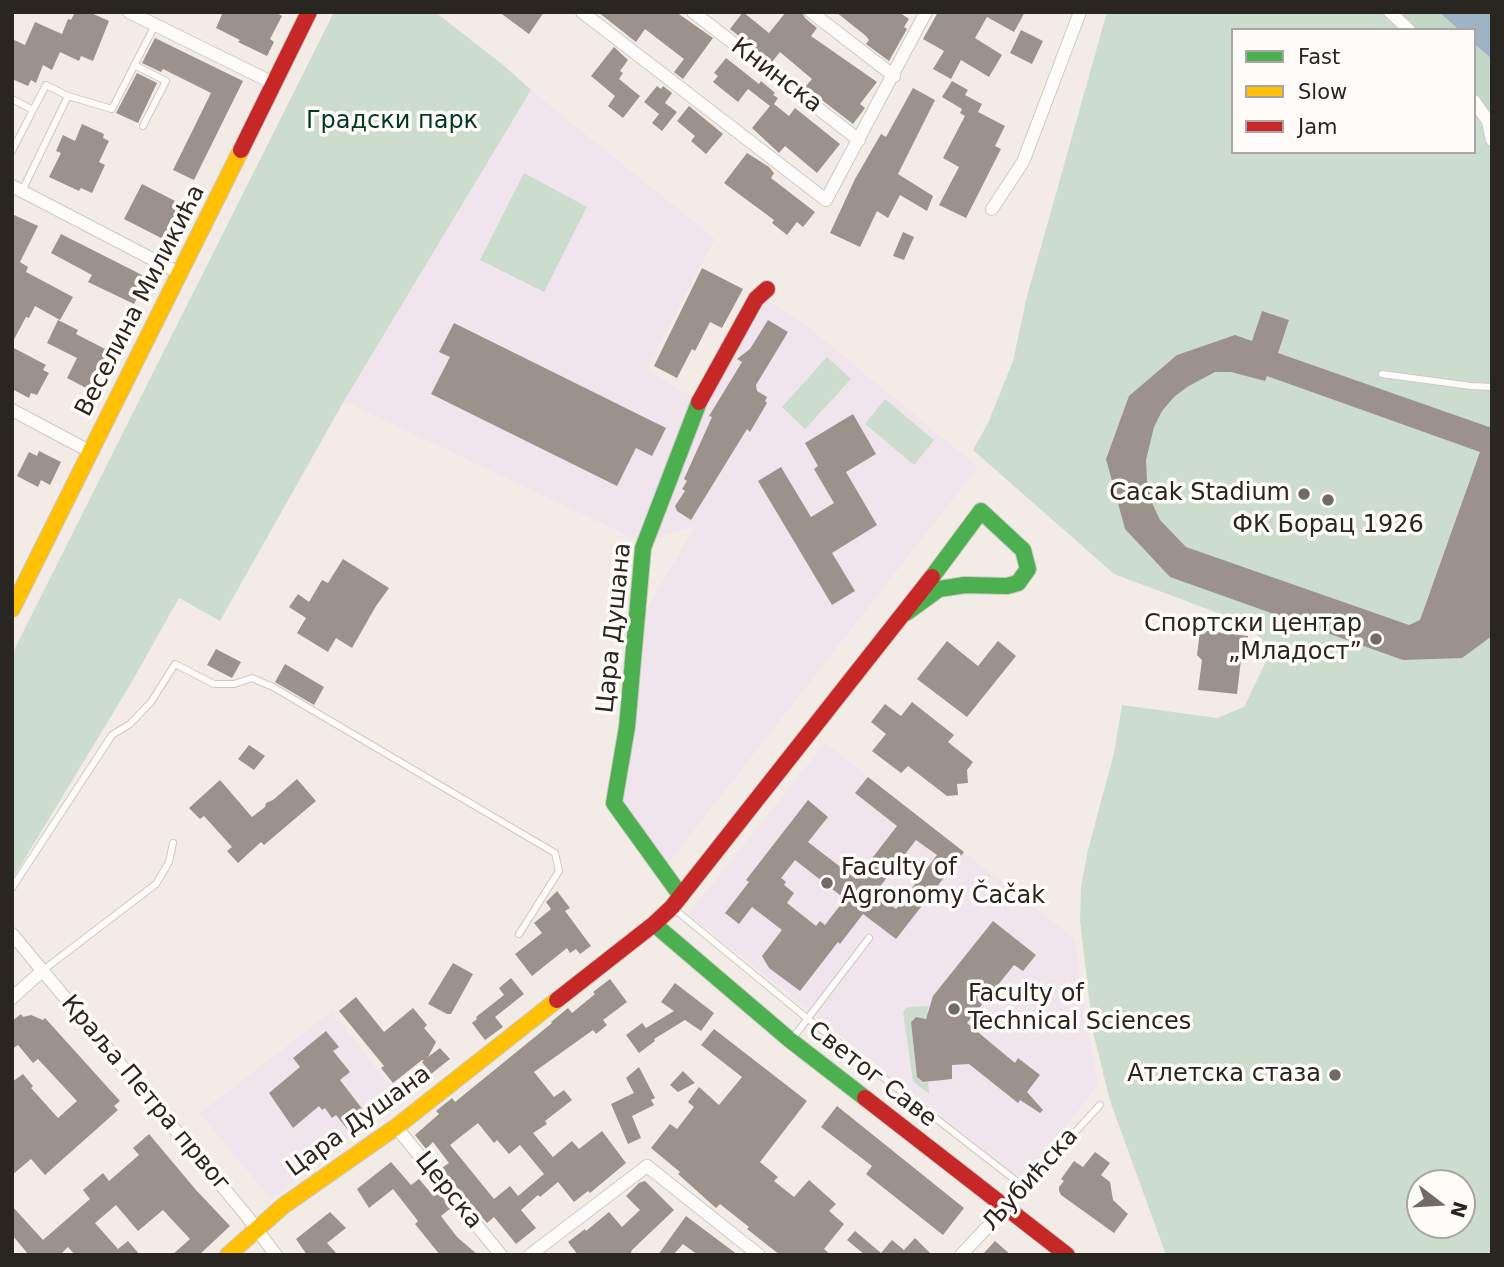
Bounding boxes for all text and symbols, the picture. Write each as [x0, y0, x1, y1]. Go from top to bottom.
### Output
legend [1231, 28, 1476, 154]
street label: Книнска [725, 32, 827, 120]
text: Fast [1298, 45, 1340, 69]
text: Slow [1298, 80, 1347, 104]
park label: Градски парк [306, 108, 478, 136]
text: Jam [1298, 115, 1338, 139]
street label: Веселина Миликића [70, 180, 212, 422]
place label: Cacak Stadium [1109, 480, 1290, 508]
marker: Cacak Stadium [1296, 486, 1312, 502]
marker: ФК Борац 1926 [1320, 492, 1336, 508]
place label: ФК Борац 1926 [1232, 512, 1424, 540]
street label: Цара Душана [592, 541, 638, 715]
place label: Спортски центар „Младост” [1144, 611, 1362, 667]
marker: Спортски центар „Младост” [1368, 631, 1384, 647]
place label: Faculty of Agronomy Čačak [841, 855, 1045, 911]
marker: Faculty of Agronomy Čačak [819, 875, 835, 891]
place label: Faculty of Technical Sciences [968, 981, 1191, 1037]
street label: Краља Петра првог [54, 990, 236, 1198]
marker: Faculty of Technical Sciences [946, 1001, 962, 1017]
street label: Светог Саве [802, 1016, 942, 1134]
street label: Цара Душана [281, 1060, 437, 1184]
place label: Атлетска стаза [1127, 1061, 1321, 1089]
marker: Атлетска стаза [1327, 1067, 1343, 1083]
street label: Љубићска [977, 1122, 1085, 1238]
street label: Церска [408, 1147, 488, 1235]
north arrow [1406, 1169, 1476, 1239]
text: N [1446, 1199, 1472, 1220]

